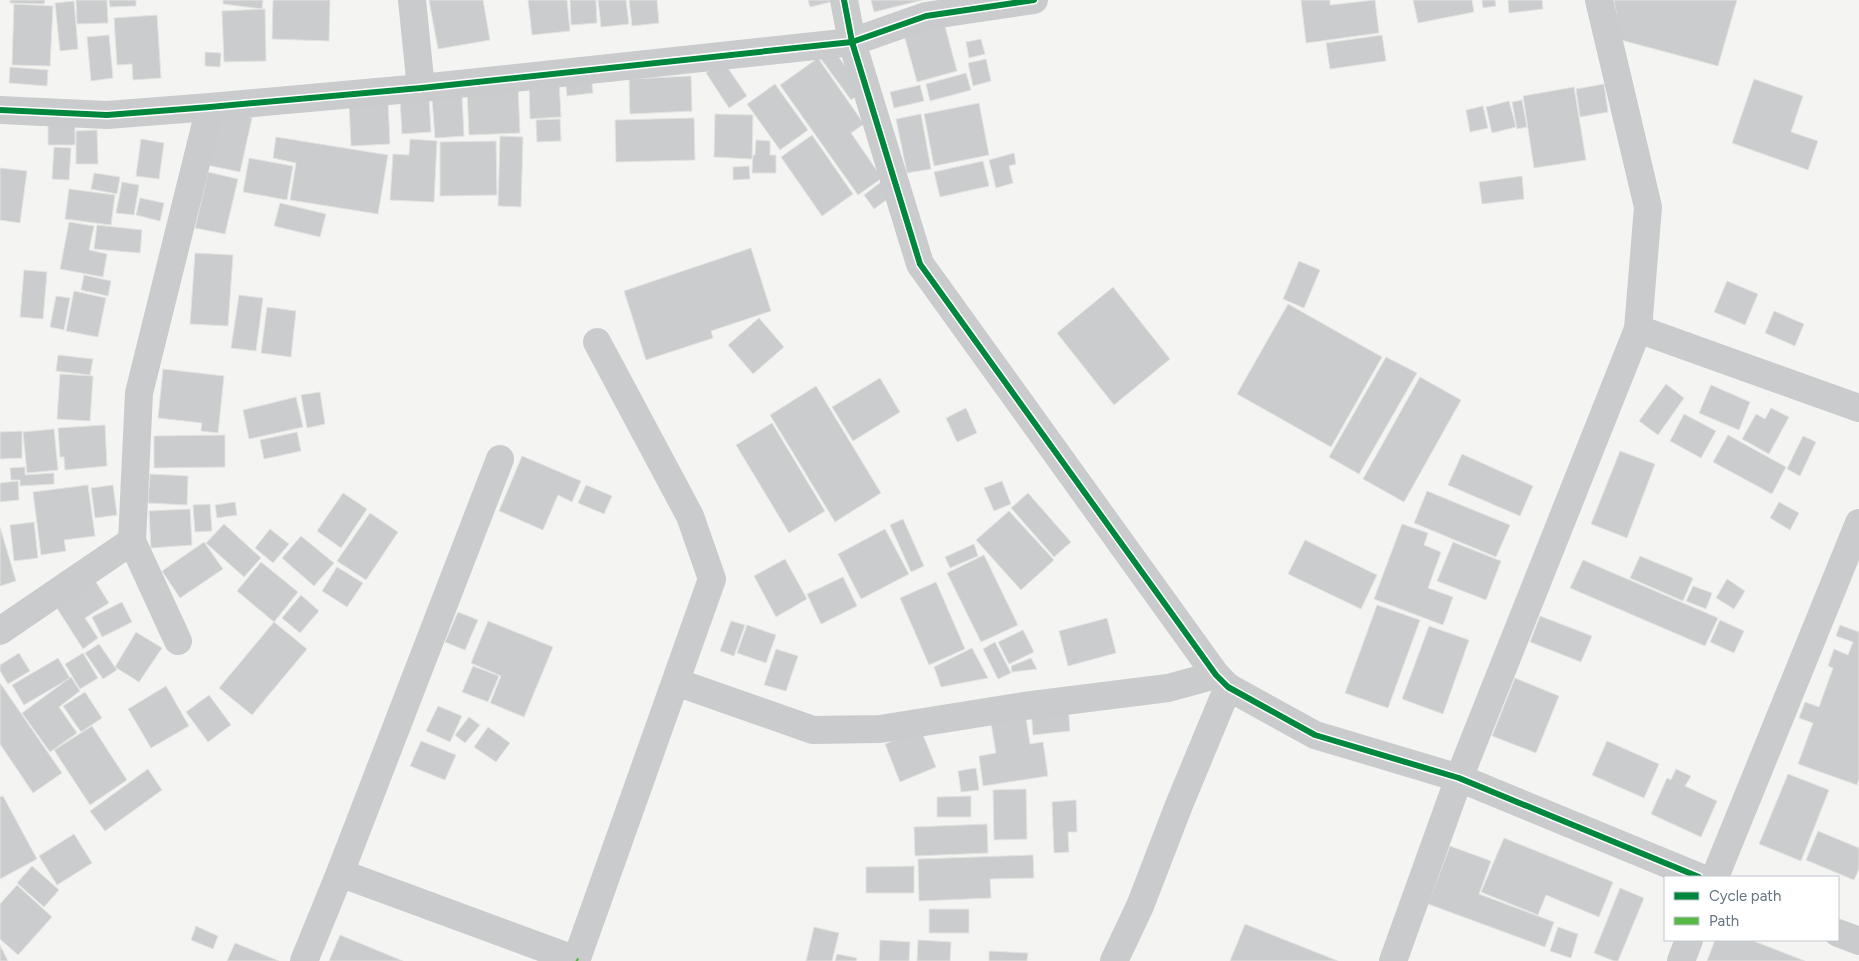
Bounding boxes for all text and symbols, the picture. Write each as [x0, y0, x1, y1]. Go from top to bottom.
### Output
legend [1664, 876, 1839, 941]
text: Cycle path [1709, 887, 1781, 905]
text: Path [1709, 912, 1739, 930]

